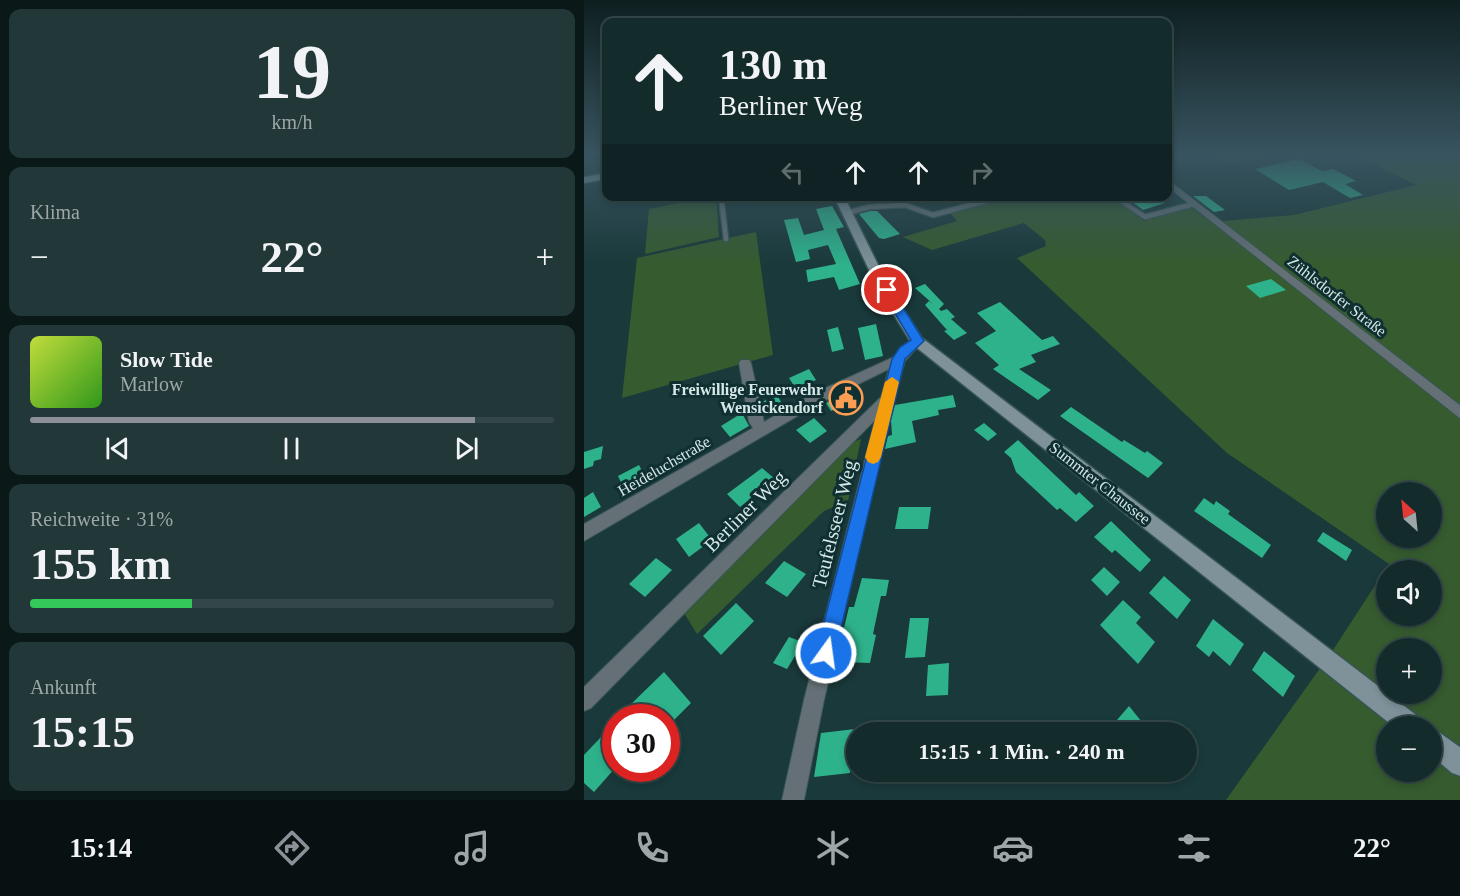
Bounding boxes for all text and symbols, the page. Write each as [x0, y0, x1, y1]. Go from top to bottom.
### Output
text: 19 [253, 28, 331, 115]
icon: ahead [620, 42, 698, 120]
text: 130 m [719, 42, 828, 88]
text: Berliner Weg [719, 91, 863, 121]
text: km/h [271, 111, 313, 133]
icon: left [776, 156, 809, 189]
icon: ahead [839, 156, 872, 189]
icon: ahead [902, 156, 935, 189]
icon: right [965, 156, 998, 189]
text: Klima [30, 201, 80, 223]
text: 22° [261, 232, 324, 282]
text: − [30, 239, 49, 275]
text: + [535, 239, 554, 275]
street label: Zühlsdorfer Straße [1284, 252, 1390, 340]
pin [861, 264, 912, 315]
icon: arrive [870, 273, 903, 306]
text: Slow Tide [120, 347, 213, 372]
text: Marlow [120, 373, 183, 395]
public building icon: Freiwillige Feuerwehr Wensickendorf [828, 380, 864, 416]
place label: Freiwillige Feuerwehr Wensickendorf [672, 381, 824, 416]
icon: previous [101, 432, 134, 465]
icon: pause [275, 432, 308, 465]
icon: next [450, 432, 483, 465]
street label: Heideluchstraße [615, 433, 713, 499]
street label: Summter Chaussee [1046, 438, 1154, 528]
street label: Teufelsseer Weg [807, 458, 862, 591]
street label: Berliner Weg [700, 466, 791, 557]
north arrow [1376, 482, 1442, 548]
map controls [1376, 482, 1442, 782]
text: Reichweite · 31% [30, 508, 173, 530]
text: 155 km [30, 539, 171, 589]
button: sound [1376, 560, 1442, 626]
position arrow [794, 621, 858, 685]
button: + [1376, 638, 1442, 704]
text: Ankunft [30, 676, 97, 698]
speed limit sign: 30 [602, 704, 680, 782]
text: 15:15 [30, 707, 135, 757]
button: − [1376, 716, 1442, 782]
text: 15:15 · 1 Min. · 240 m [919, 739, 1124, 764]
icon: directions [271, 827, 313, 869]
icon: music [451, 827, 493, 869]
icon: phone [631, 827, 673, 869]
icon: climate [812, 827, 854, 869]
icon: car [992, 827, 1034, 869]
icon: filters [1173, 827, 1215, 869]
text: 15:14 [69, 833, 132, 863]
text: 22° [1353, 833, 1391, 863]

